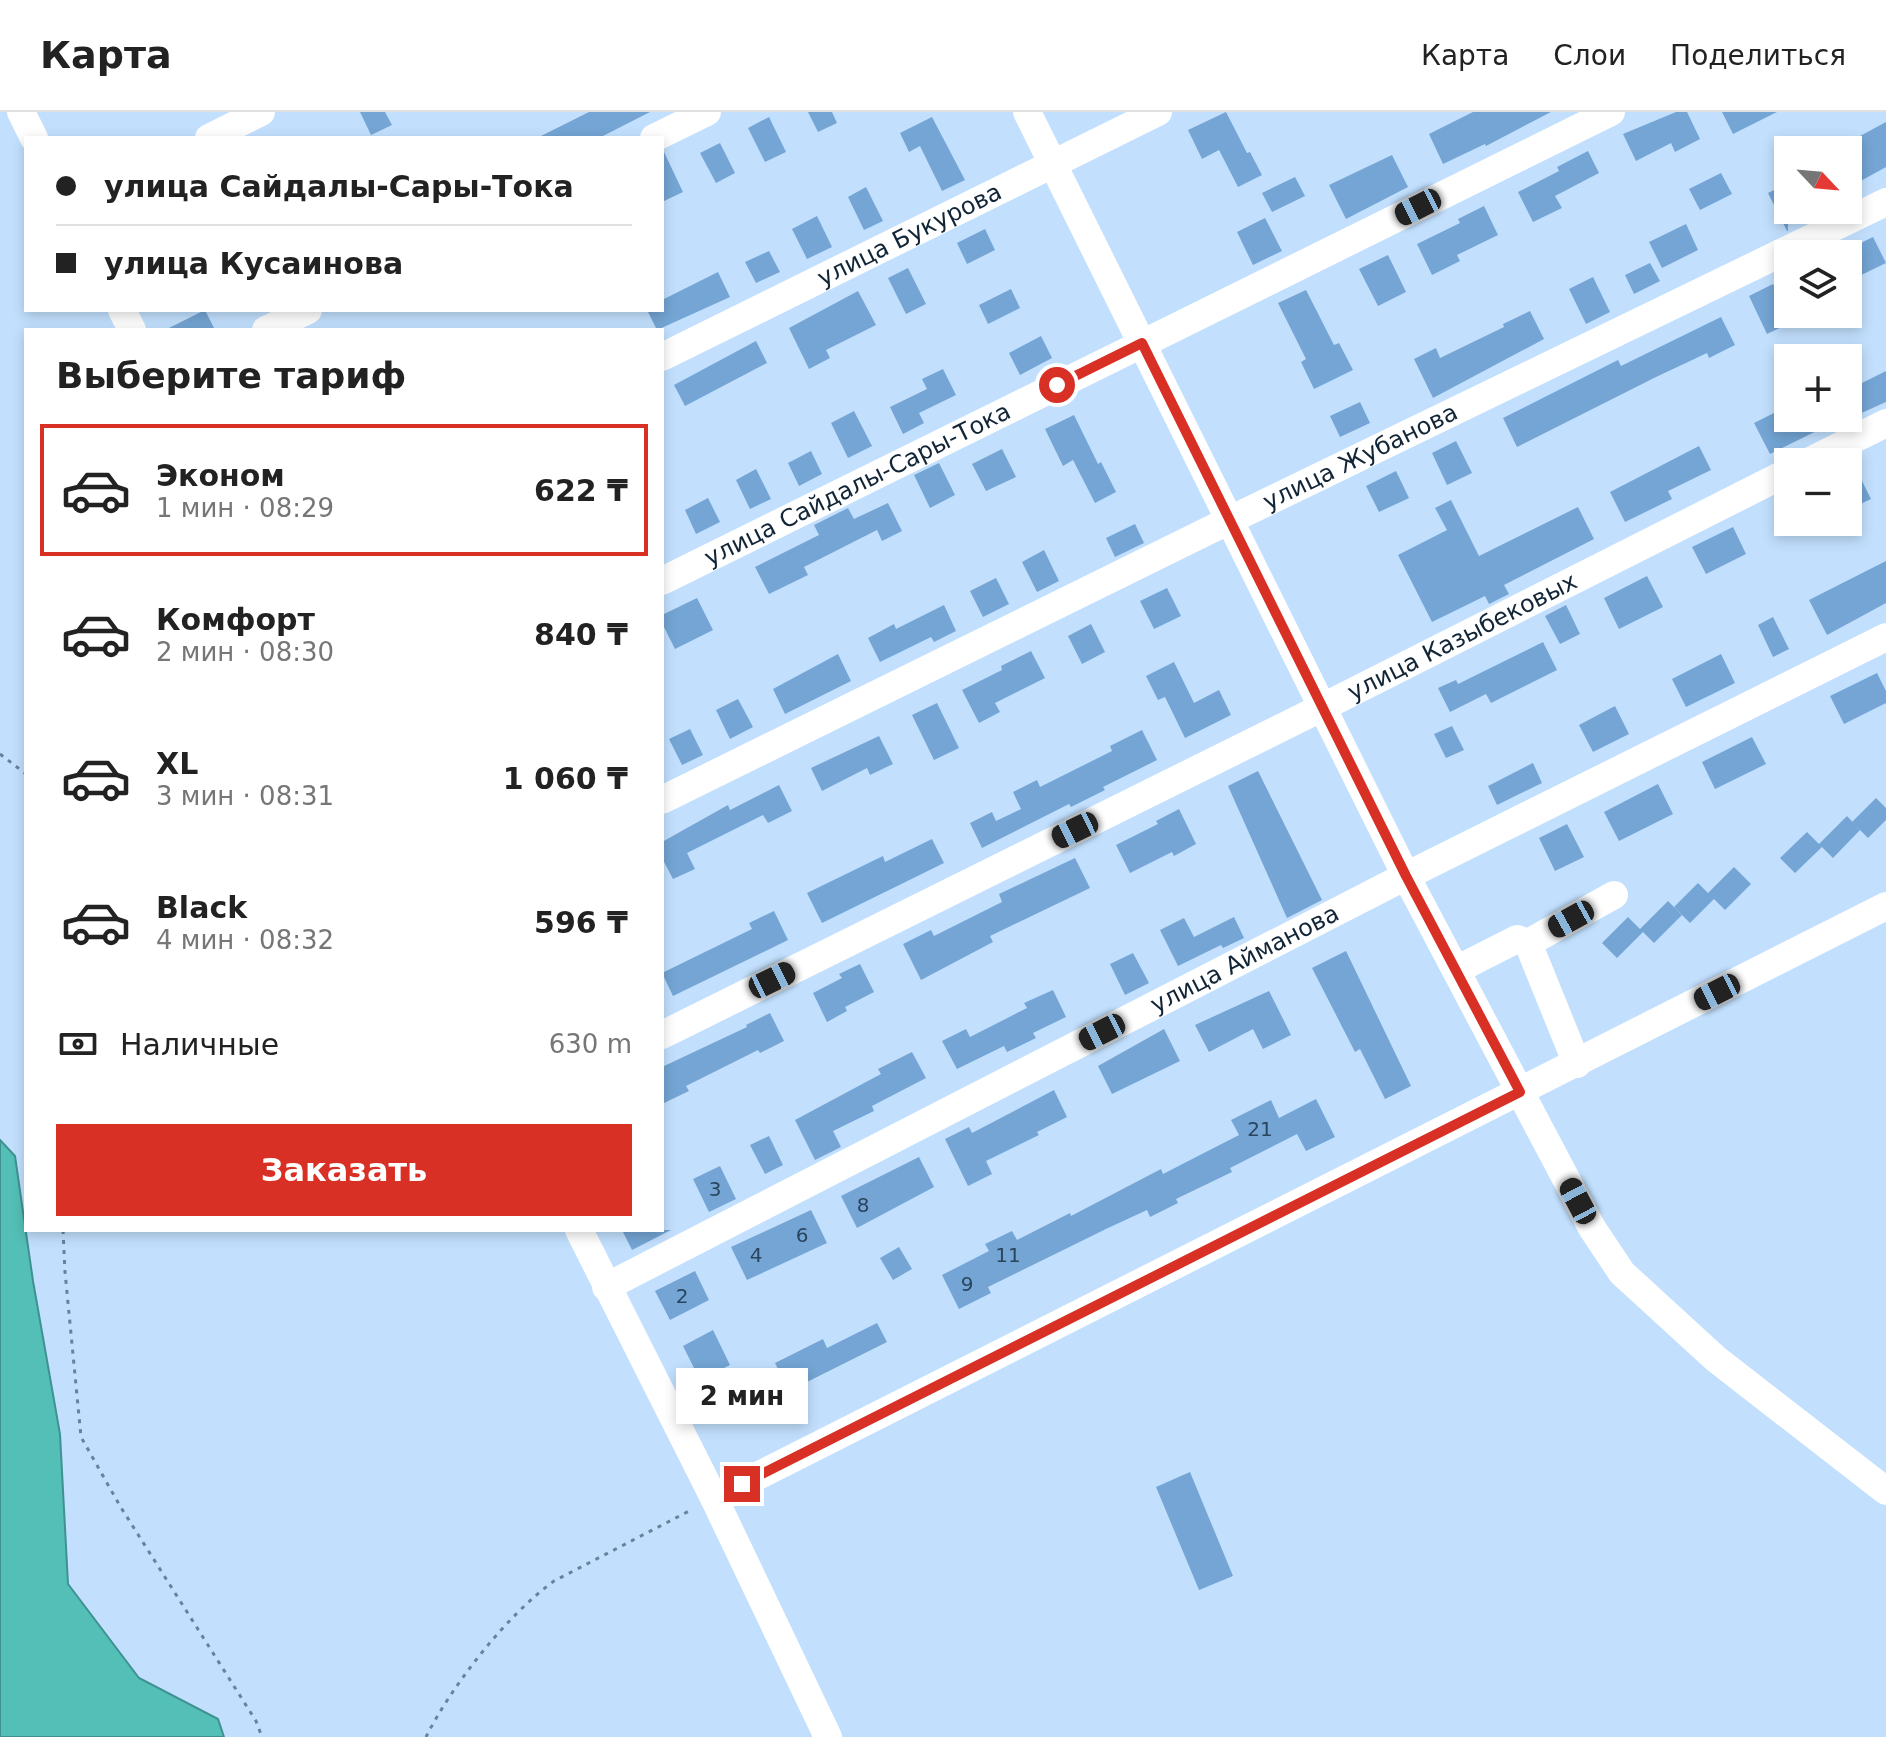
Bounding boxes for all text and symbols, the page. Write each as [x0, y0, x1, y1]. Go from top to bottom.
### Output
text: Карта [40, 33, 172, 77]
text: Карта [1421, 39, 1509, 72]
text: Слои [1553, 39, 1626, 72]
text: Поделиться [1670, 39, 1846, 72]
north arrow [1774, 136, 1862, 224]
map controls [1774, 136, 1862, 536]
text: улица Сайдалы-Сары-Тока [104, 169, 574, 204]
street label: улица Букурова [813, 177, 1006, 292]
car [1391, 185, 1445, 229]
button: layers [1774, 240, 1862, 328]
text: улица Кусаинова [104, 246, 403, 281]
button: + [1774, 344, 1862, 432]
text: Выберите тариф [56, 355, 406, 396]
route start [1039, 367, 1075, 403]
street label: улица Сайдалы-Сары-Тока [700, 397, 1015, 572]
street label: улица Жубанова [1258, 398, 1462, 516]
button: − [1774, 448, 1862, 536]
icon: car [60, 454, 132, 526]
text: Эконом [156, 458, 285, 493]
text: 622 ₸ [534, 473, 628, 508]
text: 1 мин · 08:29 [156, 493, 334, 523]
street label: улица Казыбековых [1343, 567, 1582, 706]
icon: car [60, 598, 132, 670]
text: Комфорт [156, 602, 315, 637]
text: 840 ₸ [534, 617, 628, 652]
text: 2 мин · 08:30 [156, 637, 334, 667]
icon: car [60, 742, 132, 814]
text: XL [156, 746, 198, 781]
text: 1 060 ₸ [503, 761, 628, 796]
text: 3 мин · 08:31 [156, 781, 334, 811]
car [1048, 809, 1102, 851]
icon: car [60, 886, 132, 958]
text: Black [156, 890, 247, 925]
car [1544, 897, 1598, 941]
street label: улица Айманова [1146, 899, 1344, 1019]
text: 596 ₸ [534, 905, 628, 940]
text: 4 мин · 08:32 [156, 925, 334, 955]
car [745, 959, 799, 1001]
car [1690, 970, 1744, 1014]
car [1075, 1010, 1129, 1054]
icon: cash [56, 1022, 100, 1066]
text: Наличные [120, 1027, 279, 1062]
text: 630 m [549, 1029, 632, 1059]
house number: 21 [1247, 1117, 1273, 1141]
button: Заказать [56, 1124, 632, 1216]
car [1556, 1174, 1600, 1228]
house number: 3 [709, 1177, 721, 1201]
house number: 8 [857, 1193, 869, 1217]
house number: 6 [796, 1223, 808, 1247]
house number: 4 [750, 1243, 762, 1267]
house number: 11 [995, 1243, 1021, 1267]
house number: 9 [961, 1272, 973, 1296]
house number: 2 [676, 1284, 688, 1308]
callout: 2 мин [676, 1368, 808, 1424]
text: 2 мин [700, 1381, 784, 1411]
route end [724, 1466, 760, 1502]

